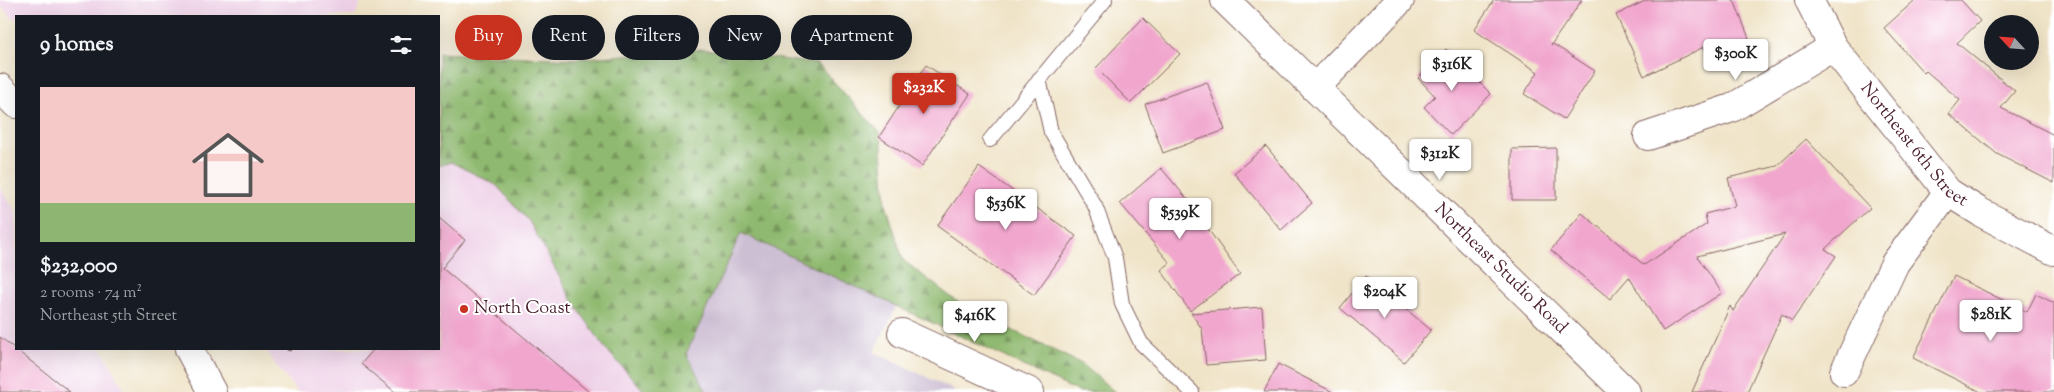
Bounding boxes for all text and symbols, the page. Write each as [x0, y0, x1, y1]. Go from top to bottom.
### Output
chip: Buy [455, 15, 522, 60]
chip: Rent [532, 15, 605, 60]
chip: Filters [615, 15, 699, 60]
chip: New [709, 15, 781, 60]
chip: Apartment [791, 15, 912, 60]
north arrow [1984, 15, 2039, 70]
map controls [1984, 15, 2039, 70]
text: 9 homes [40, 30, 113, 60]
icon: filters [387, 31, 415, 59]
pin: $300K [1701, 38, 1771, 81]
text: $300K [1714, 43, 1758, 66]
pin: $316K [1417, 49, 1487, 92]
text: $316K [1432, 54, 1472, 77]
pin: $232K [889, 72, 959, 115]
text: $232K [903, 77, 945, 100]
street label: Northeast 6th Street [1853, 77, 1972, 214]
icon: home [183, 120, 273, 210]
pin: $312K [1405, 138, 1475, 181]
text: $312K [1420, 143, 1460, 166]
pin: $536K [971, 188, 1041, 231]
text: $536K [986, 193, 1026, 216]
pin: $539K [1145, 198, 1215, 240]
street label: Northeast Studio Road [1428, 198, 1573, 341]
text: $539K [1160, 202, 1200, 225]
text: $232,000 [40, 252, 117, 282]
pin: $204K [1350, 276, 1420, 319]
text: $204K [1363, 281, 1407, 304]
text: 2 rooms · 74 m² [40, 282, 142, 305]
place label: North Coast [474, 296, 571, 322]
pin: $416K [940, 300, 1010, 343]
pin: $281K [1956, 300, 2026, 342]
marker: North Coast [458, 303, 470, 315]
text: $281K [1970, 304, 2012, 327]
text: Northeast 5th Street [40, 305, 177, 328]
text: $416K [954, 305, 996, 328]

